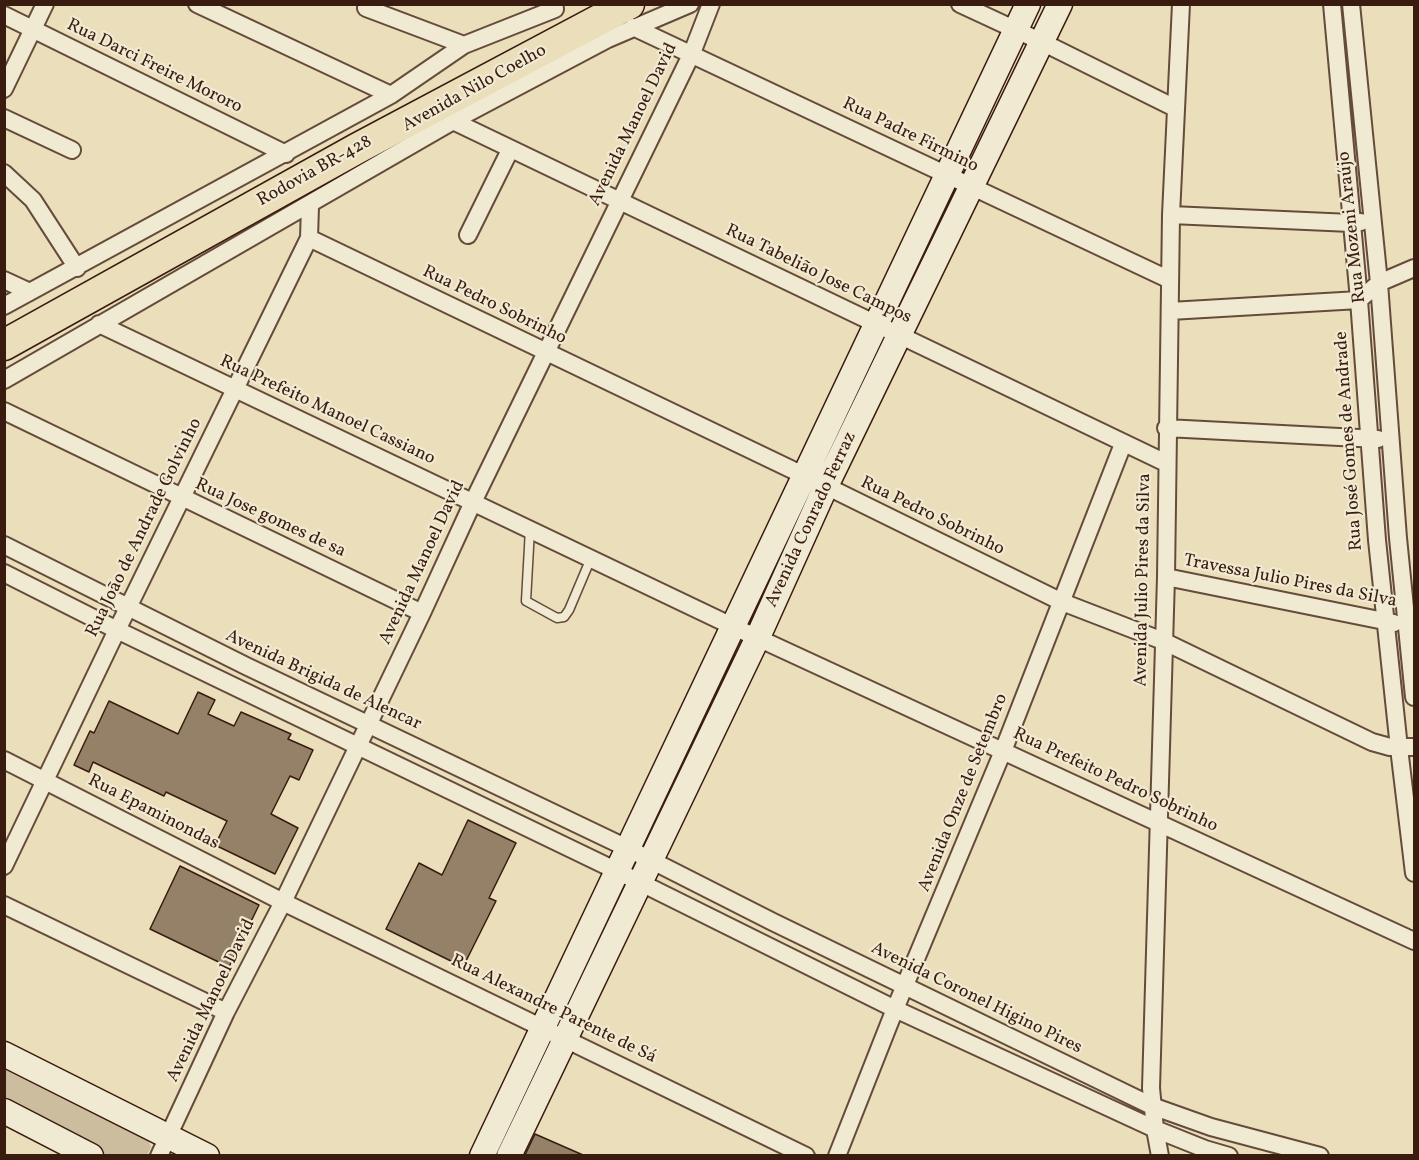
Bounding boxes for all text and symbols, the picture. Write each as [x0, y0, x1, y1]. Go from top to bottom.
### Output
street label: Rua Darci Freire Mororo [63, 15, 245, 119]
street label: Avenida Nilo Coelho [399, 40, 551, 138]
street label: Avenida Manoel David [585, 40, 683, 210]
street label: Rua Padre Firmino [839, 94, 981, 178]
street label: Rodovia BR-428 [254, 132, 376, 212]
street label: Rua Mozeni Araújo [1334, 150, 1372, 304]
street label: Rua Tabelião Jose Campos [721, 221, 915, 329]
street label: Rua Pedro Sobrinho [418, 262, 570, 350]
street label: Rua José Gomes de Andrade [1332, 331, 1368, 551]
street label: Rua Prefeito Manoel Cassiano [216, 351, 438, 471]
street label: Rua João de Andrade Golvinho [82, 415, 208, 641]
street label: Avenida Conrado Ferraz [762, 429, 862, 611]
street label: Rua Pedro Sobrinho [856, 473, 1008, 561]
street label: Avenida Julio Pires da Silva [1131, 473, 1157, 687]
street label: Rua Jose gomes de sa [191, 475, 349, 563]
street label: Avenida Manoel David [375, 478, 471, 648]
street label: Travessa Julio Pires da Silva [1182, 551, 1398, 613]
street label: Avenida Brigida de Alencar [221, 626, 425, 736]
street label: Avenida Onze de Setembro [914, 691, 1014, 895]
street label: Rua Prefeito Pedro Sobrinho [1009, 724, 1221, 838]
street label: Rua Epaminondas [84, 771, 222, 855]
street label: Avenida Manoel David [163, 916, 261, 1086]
street label: Avenida Coronel Higino Pires [867, 938, 1085, 1060]
street label: Rua Alexandre Parente de Sá [447, 951, 659, 1069]

